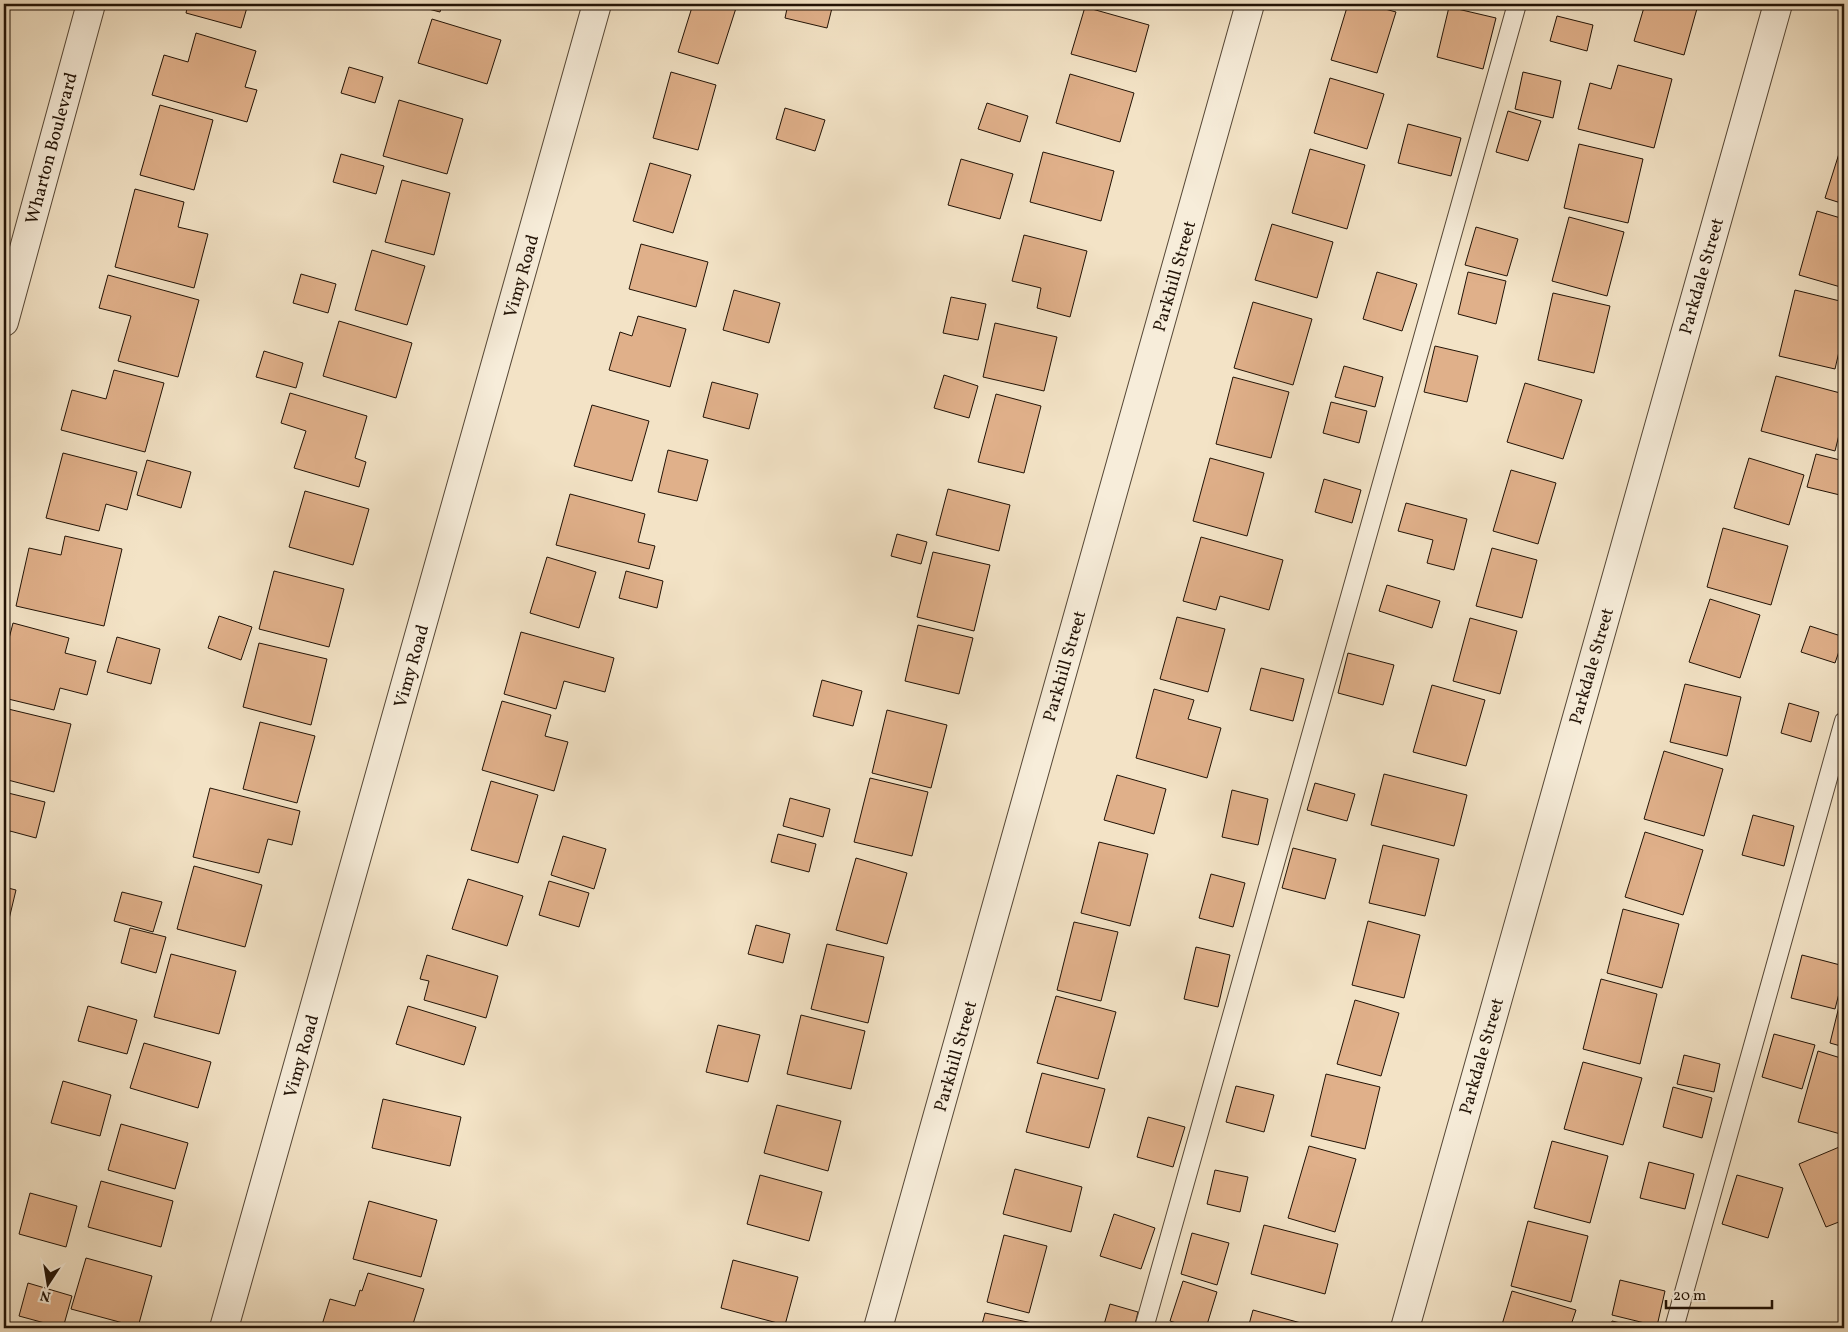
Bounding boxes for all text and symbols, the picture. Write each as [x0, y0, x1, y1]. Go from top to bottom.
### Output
street label: Wharton Boulevard [20, 70, 85, 227]
street label: Parkdale Street [1674, 215, 1731, 338]
street label: Parkhill Street [1148, 218, 1203, 335]
street label: Vimy Road [499, 232, 546, 321]
street label: Parkdale Street [1564, 605, 1621, 728]
street label: Parkhill Street [1038, 608, 1093, 725]
street label: Vimy Road [389, 622, 436, 711]
street label: Parkdale Street [1454, 995, 1511, 1118]
street label: Parkhill Street [929, 998, 984, 1115]
street label: Vimy Road [279, 1012, 326, 1101]
north arrow [22, 1260, 72, 1310]
scale bar [1666, 1277, 1772, 1309]
text: N [39, 1285, 53, 1306]
text: 20 m [1673, 1286, 1706, 1307]

